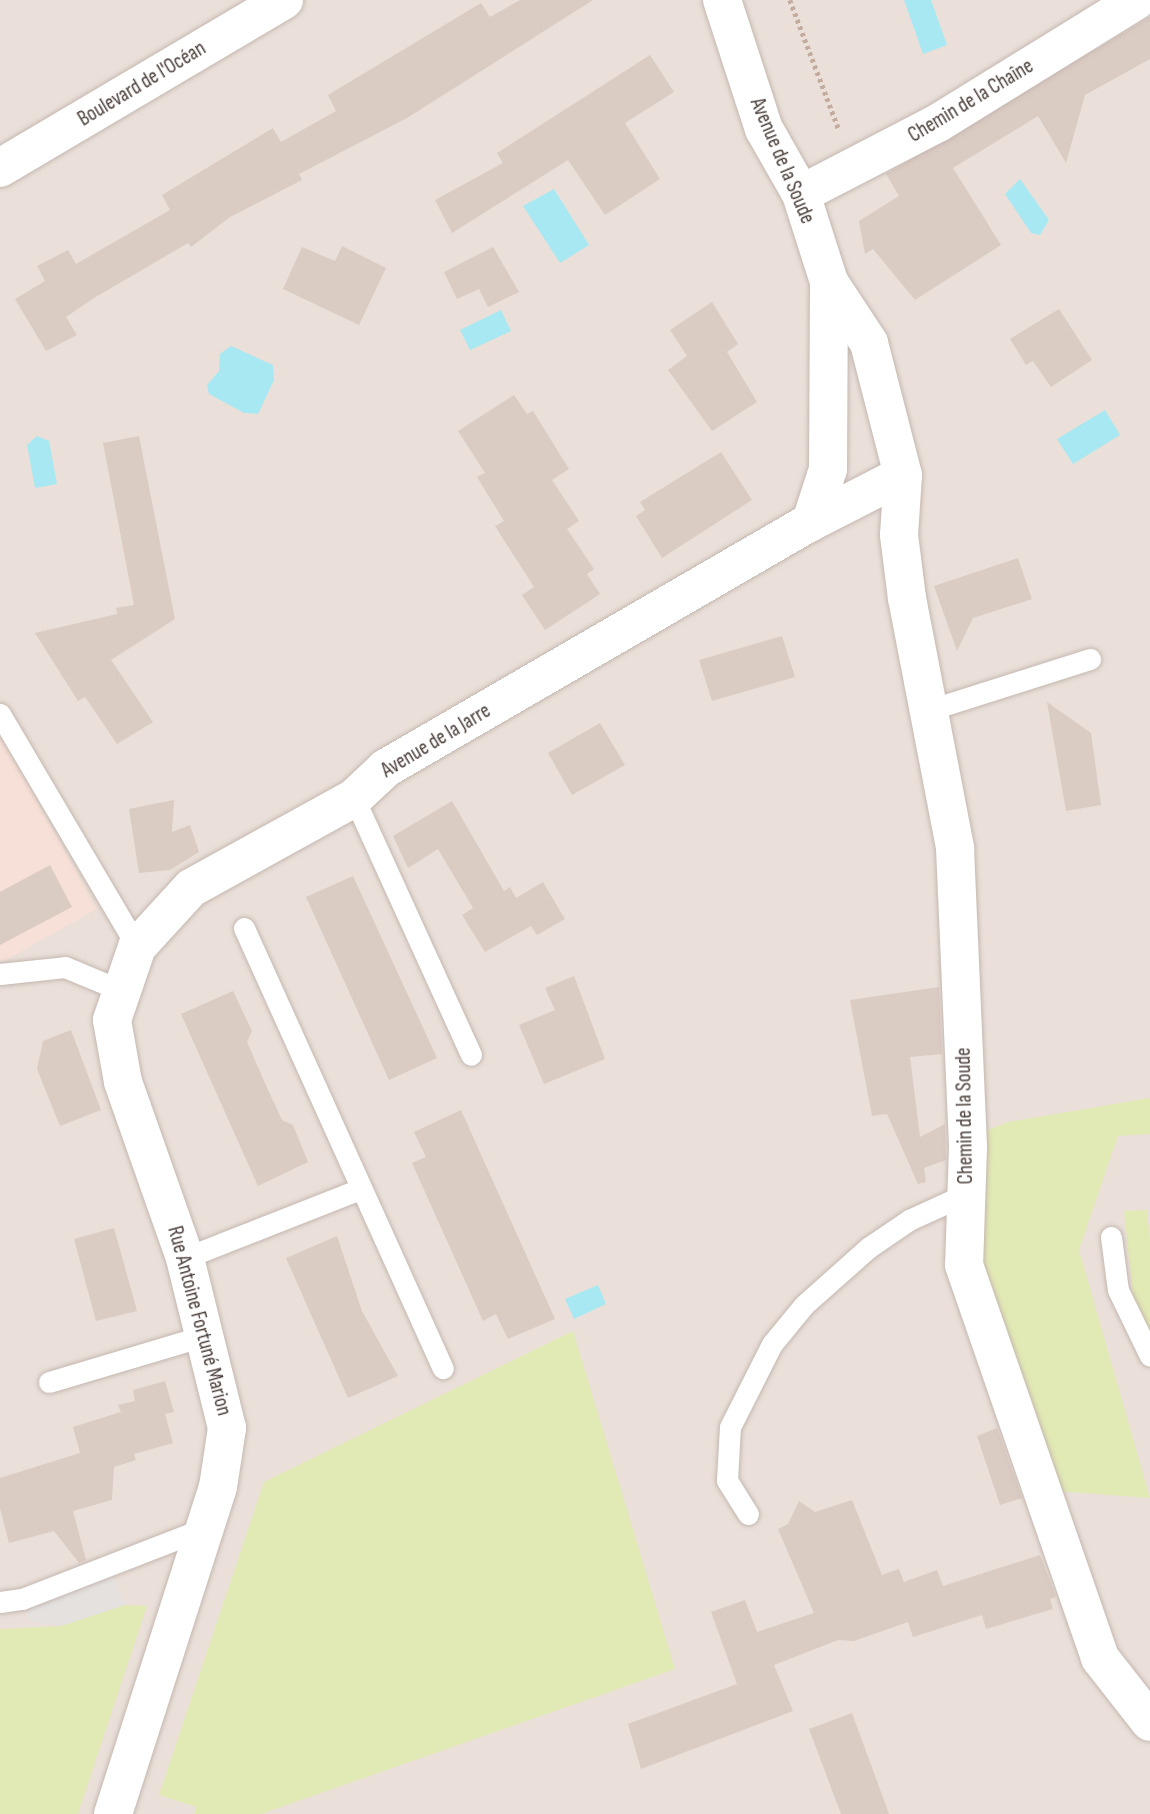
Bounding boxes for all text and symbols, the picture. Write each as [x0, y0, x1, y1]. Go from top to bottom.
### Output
street label: Boulevard de l'Océan [74, 36, 210, 132]
street label: Chemin de la Chaîne [904, 54, 1038, 148]
street label: Avenue de la Soude [744, 94, 820, 228]
street label: Avenue de la Jarre [377, 698, 495, 784]
street label: Chemin de la Soude [951, 1047, 979, 1185]
street label: Rue Antoine Fortuné Marion [162, 1223, 236, 1419]

